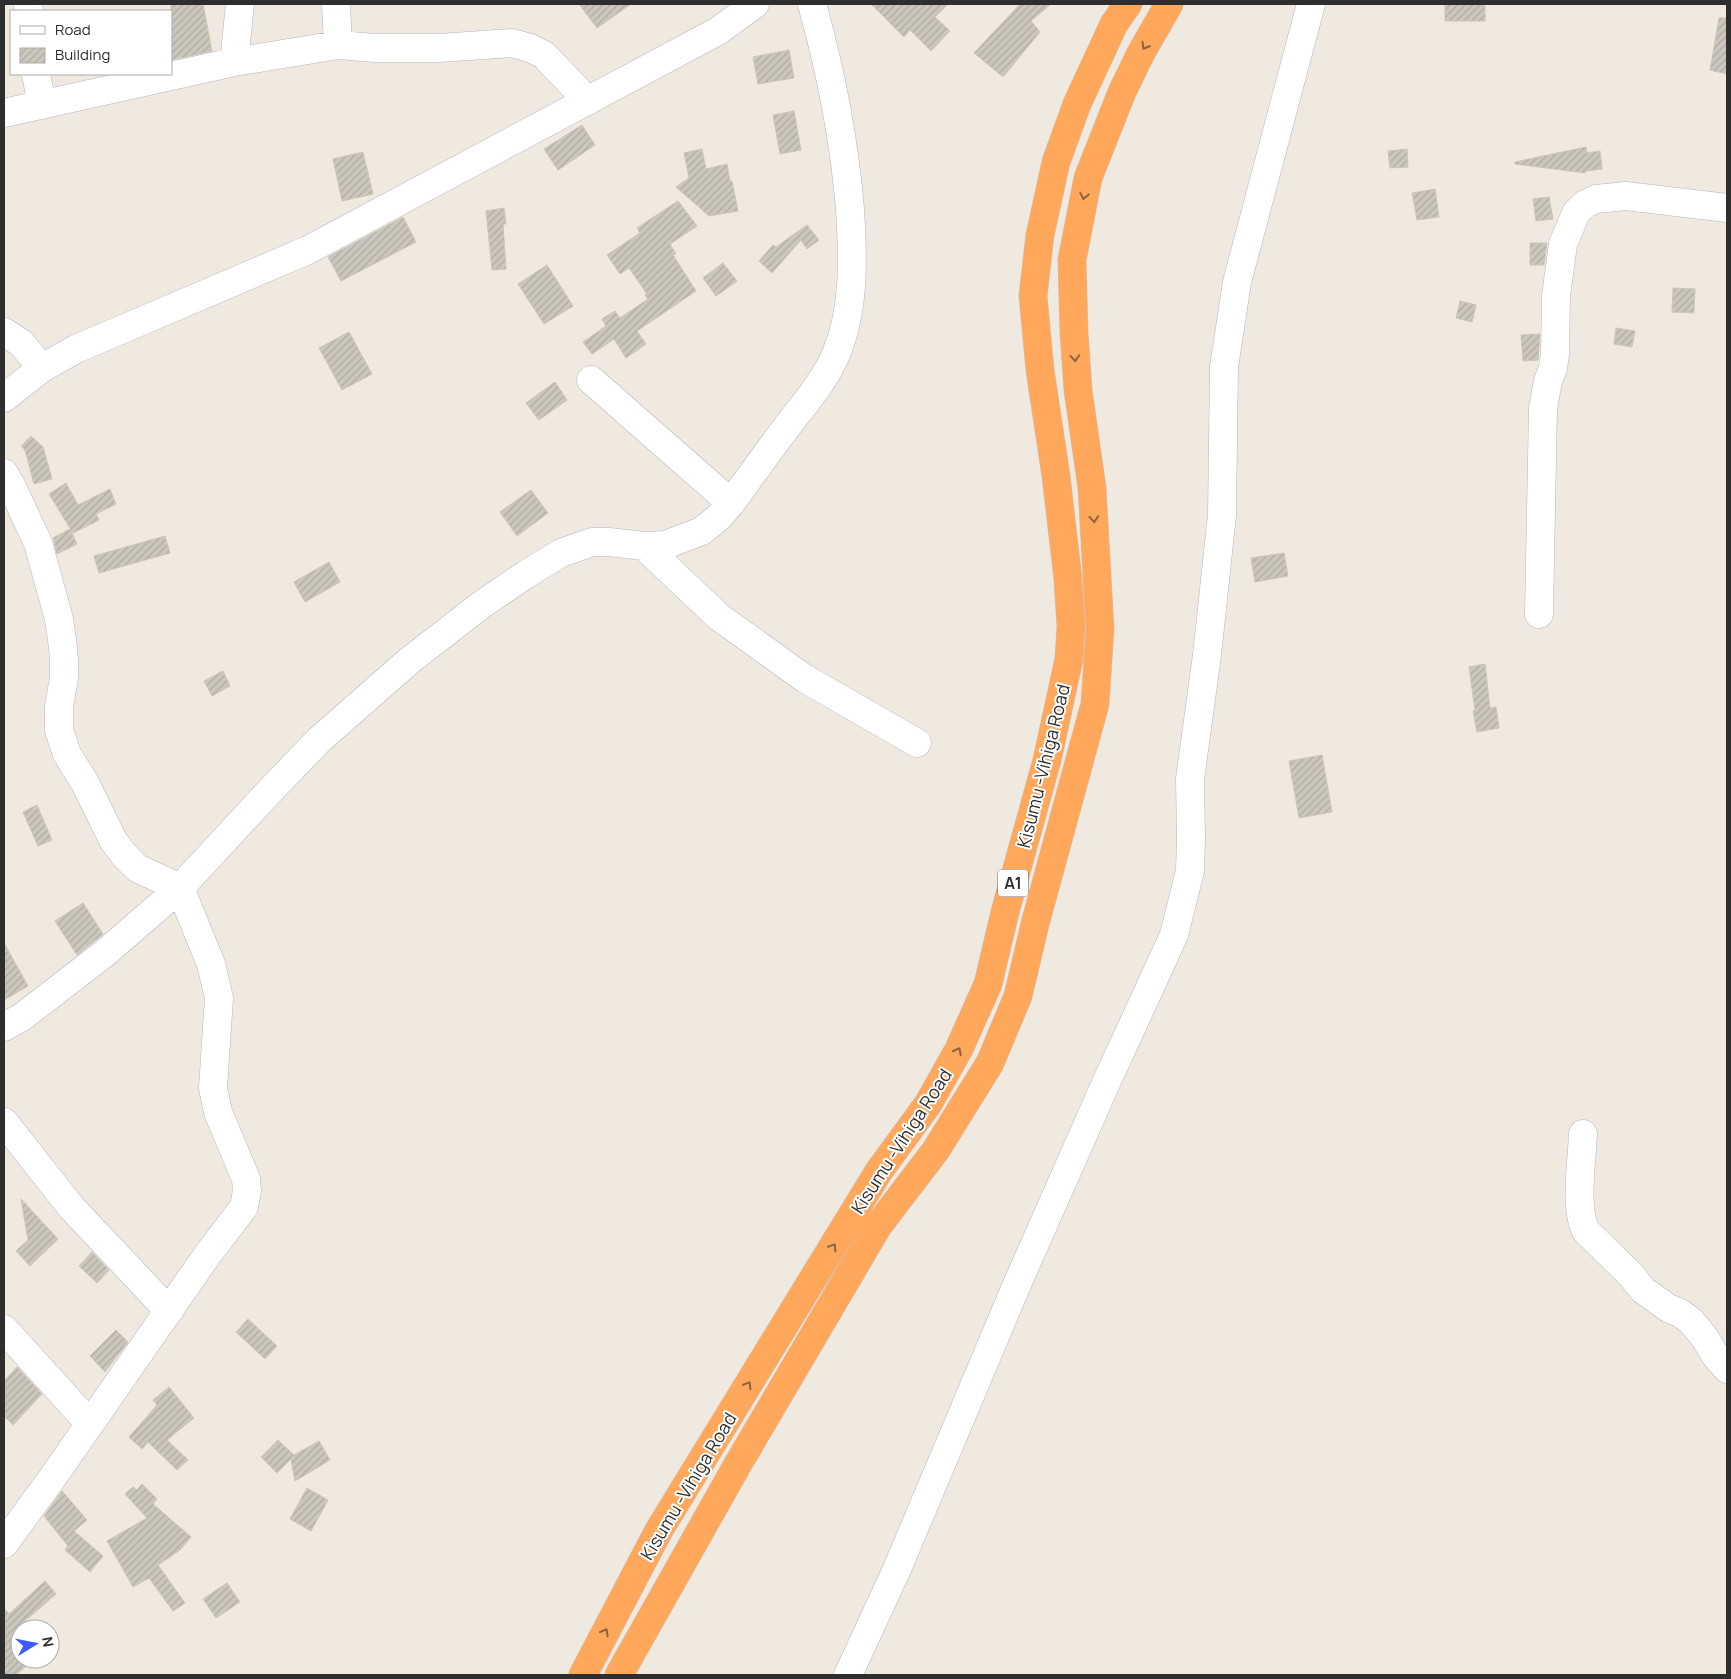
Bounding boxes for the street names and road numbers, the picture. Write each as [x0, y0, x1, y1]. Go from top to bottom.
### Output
street label: Kisumu -Vihiga Road [1011, 682, 1075, 850]
road number: A1 [998, 870, 1028, 896]
street label: Kisumu -Vihiga Road [845, 1064, 957, 1218]
street label: Kisumu -Vihiga Road [634, 1408, 742, 1564]

